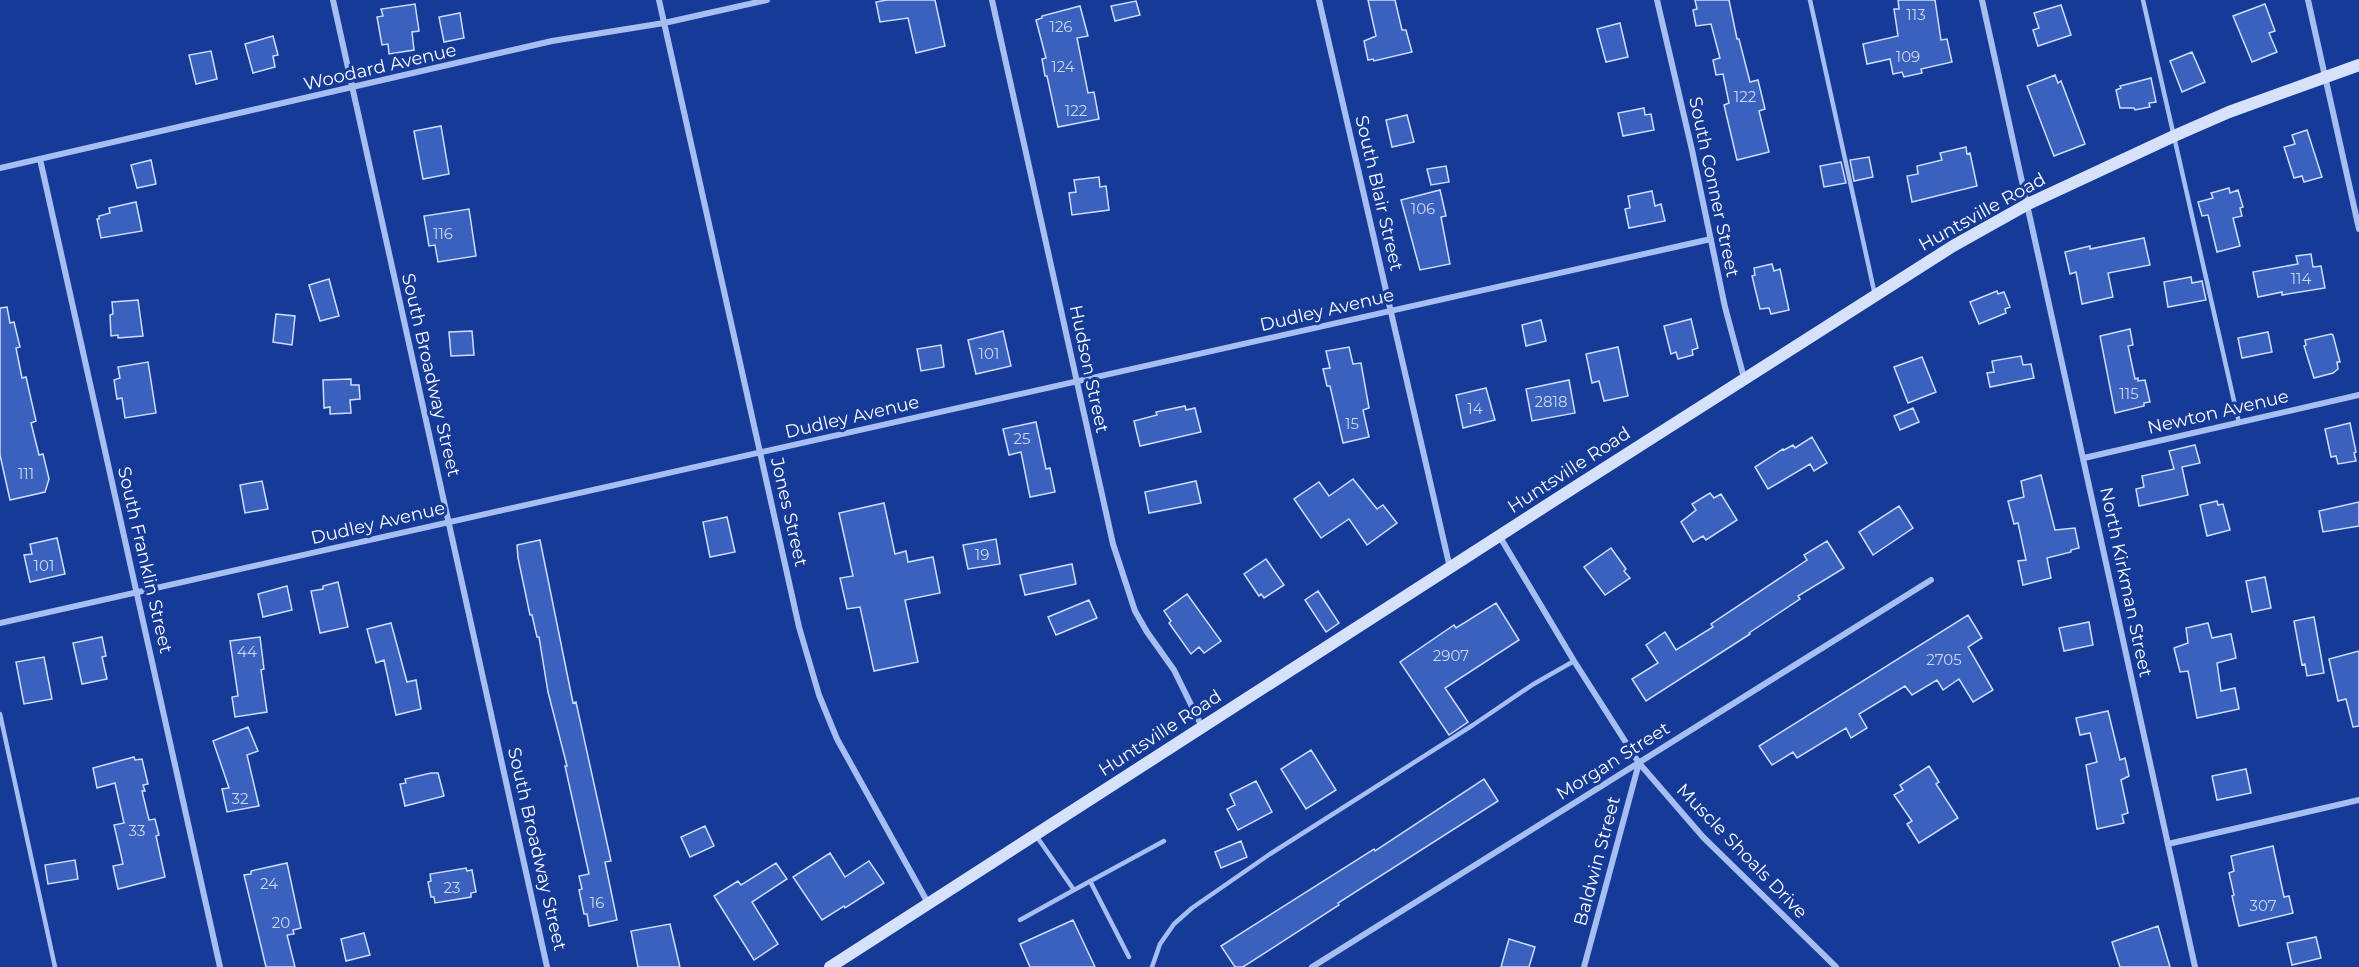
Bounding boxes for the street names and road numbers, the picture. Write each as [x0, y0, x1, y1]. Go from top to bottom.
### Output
street label: Woodard Avenue [301, 39, 459, 95]
street label: South Conner Street [1684, 95, 1744, 279]
street label: South Blair Street [1350, 113, 1408, 273]
street label: Huntsville Road [1915, 168, 2049, 256]
street label: South Broadway Street [397, 271, 465, 479]
street label: Dudley Avenue [1258, 284, 1396, 336]
street label: Hudson Street [1065, 303, 1113, 435]
street label: Newton Avenue [2145, 385, 2291, 439]
street label: Dudley Avenue [783, 391, 921, 443]
street label: Huntsville Road [1504, 422, 1634, 518]
street label: Jones Street [766, 454, 812, 569]
street label: South Franklin Street [113, 465, 177, 655]
street label: North Kirkman Street [2095, 485, 2157, 679]
street label: Dudley Avenue [309, 497, 447, 549]
street label: Huntsville Road [1095, 685, 1225, 781]
street label: Morgan Street [1552, 717, 1674, 805]
street label: South Broadway Street [503, 745, 571, 953]
street label: Muscle Shoals Drive [1672, 779, 1812, 923]
street label: Baldwin Street [1569, 794, 1625, 928]

